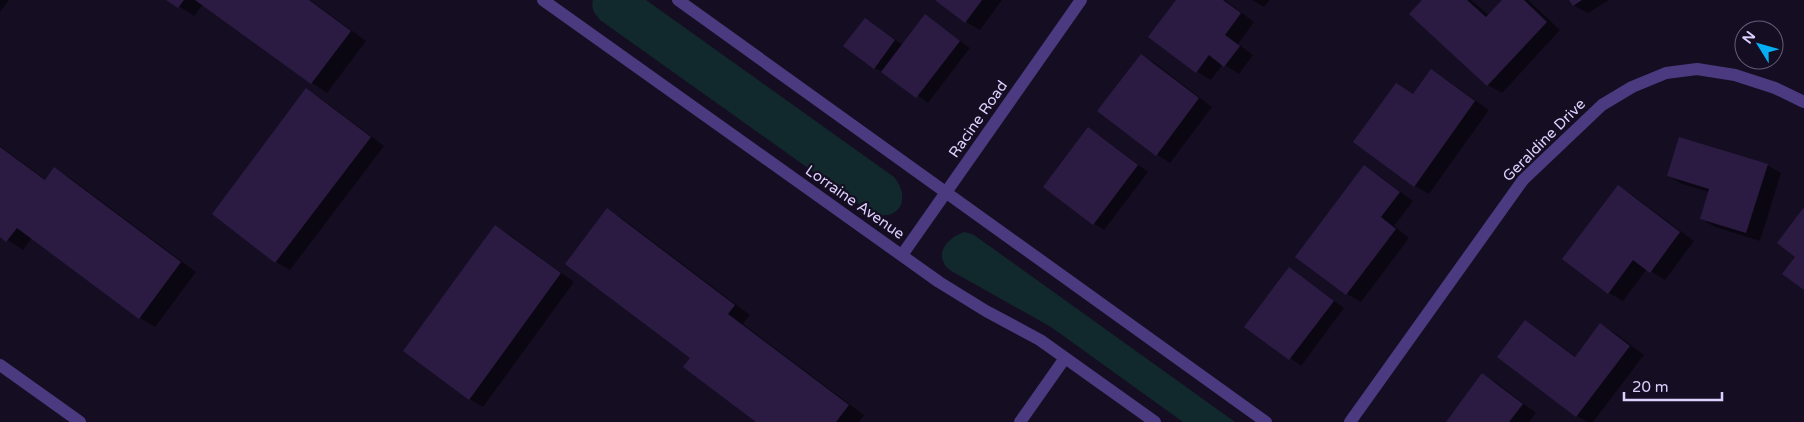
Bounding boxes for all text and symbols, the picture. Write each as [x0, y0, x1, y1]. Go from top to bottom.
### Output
north arrow [1734, 20, 1784, 70]
text: N [1739, 28, 1759, 47]
street label: Racine Road [945, 77, 1011, 161]
street label: Geraldine Drive [1499, 95, 1589, 185]
street label: Lorraine Avenue [802, 161, 908, 243]
scale bar [1624, 370, 1722, 402]
text: 20 m [1632, 378, 1669, 396]

